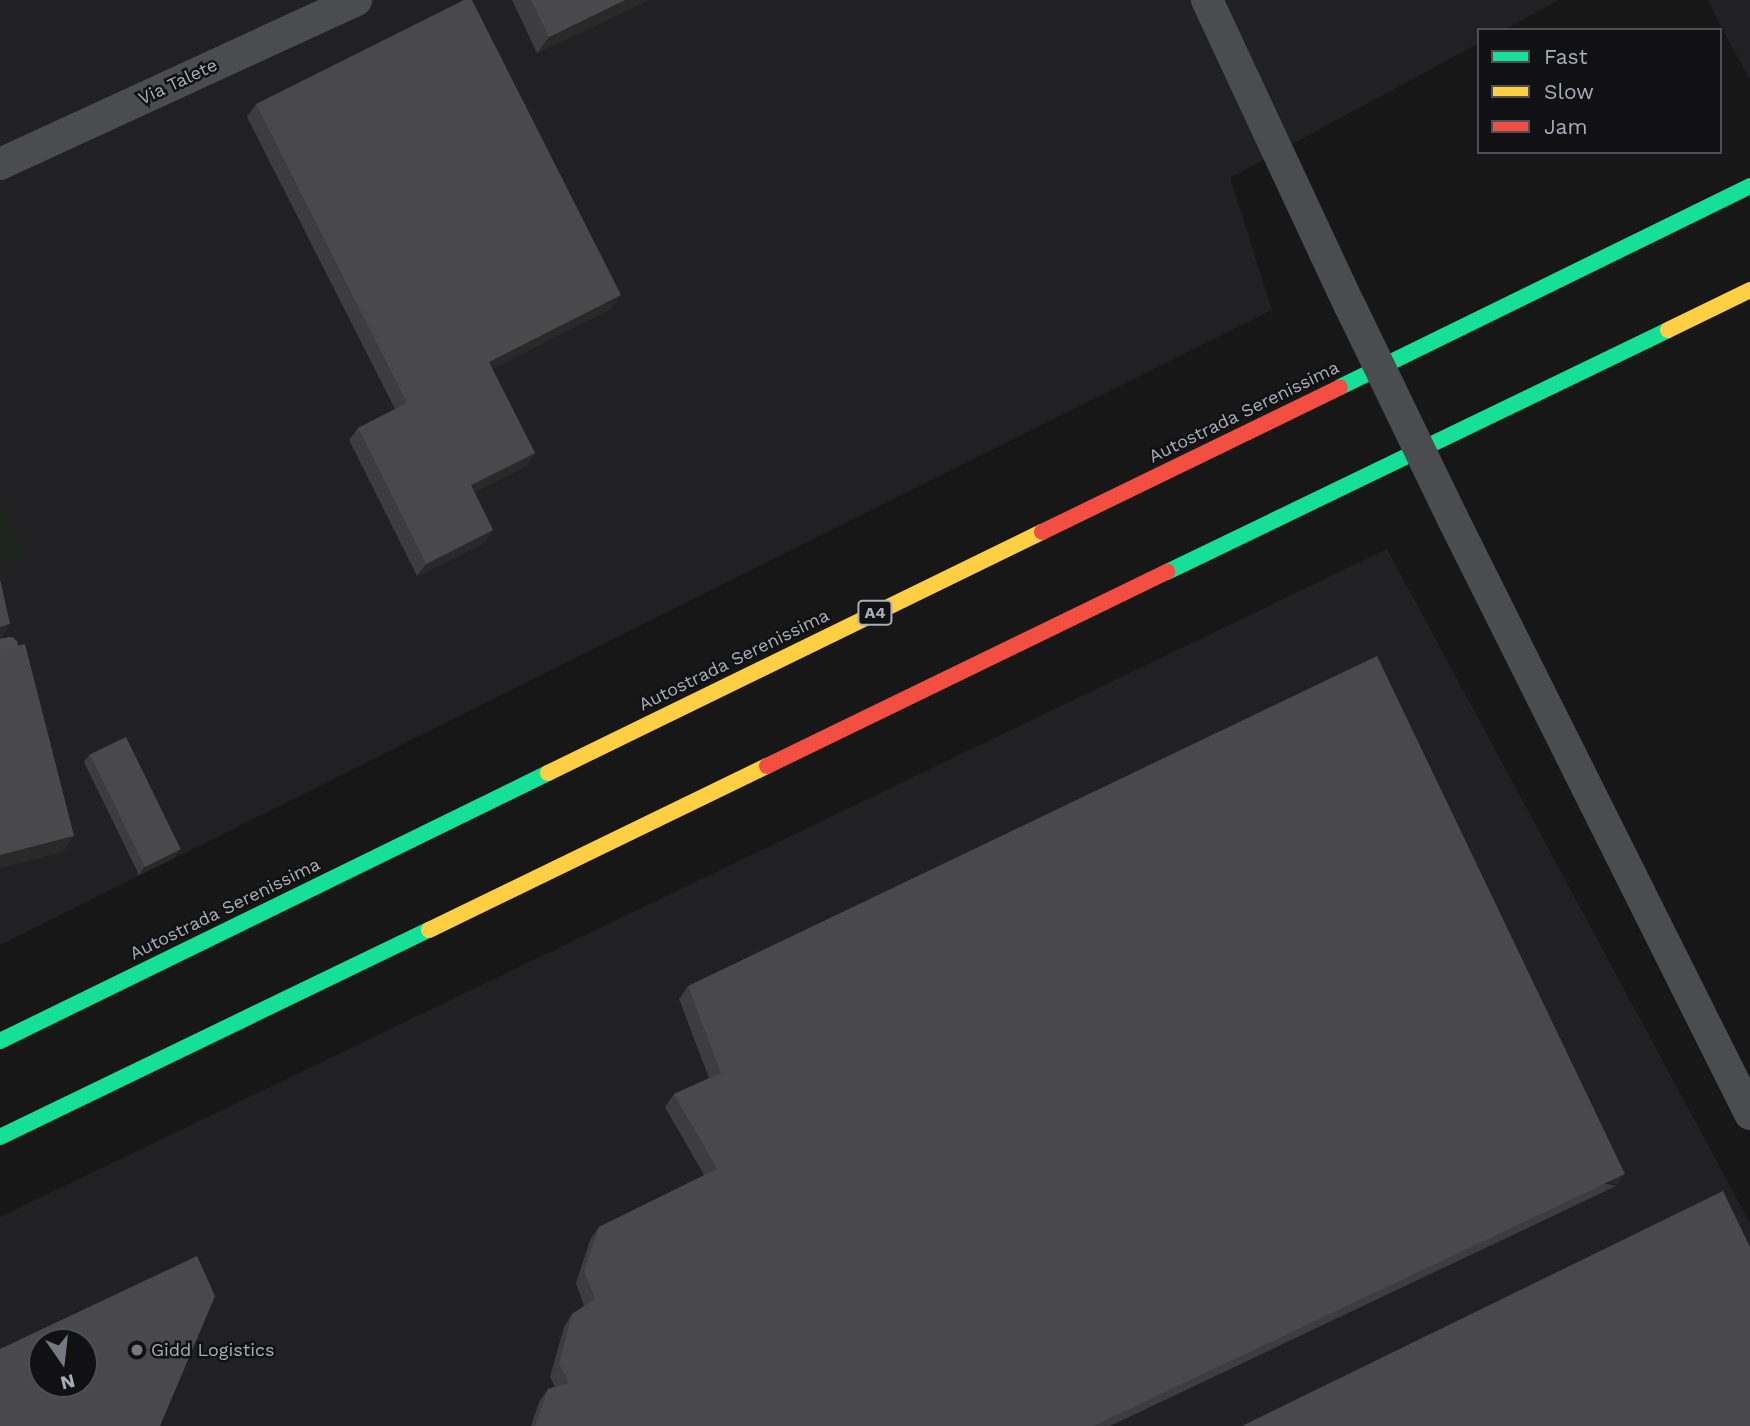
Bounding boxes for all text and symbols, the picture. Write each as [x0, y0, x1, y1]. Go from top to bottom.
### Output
legend [1477, 28, 1722, 154]
text: Fast [1544, 44, 1588, 69]
street label: Via Talete [135, 54, 221, 110]
text: Slow [1544, 79, 1594, 104]
text: Jam [1544, 114, 1587, 139]
street label: Autostrada Serenissima [1145, 356, 1343, 468]
road number: A4 [856, 600, 894, 626]
street label: Autostrada Serenissima [635, 604, 833, 716]
street label: Autostrada Serenissima [126, 853, 324, 965]
north arrow [28, 1328, 98, 1398]
place label: Gidd Logistics [151, 1339, 275, 1361]
marker: Gidd Logistics [129, 1342, 145, 1358]
text: N [58, 1369, 77, 1395]

